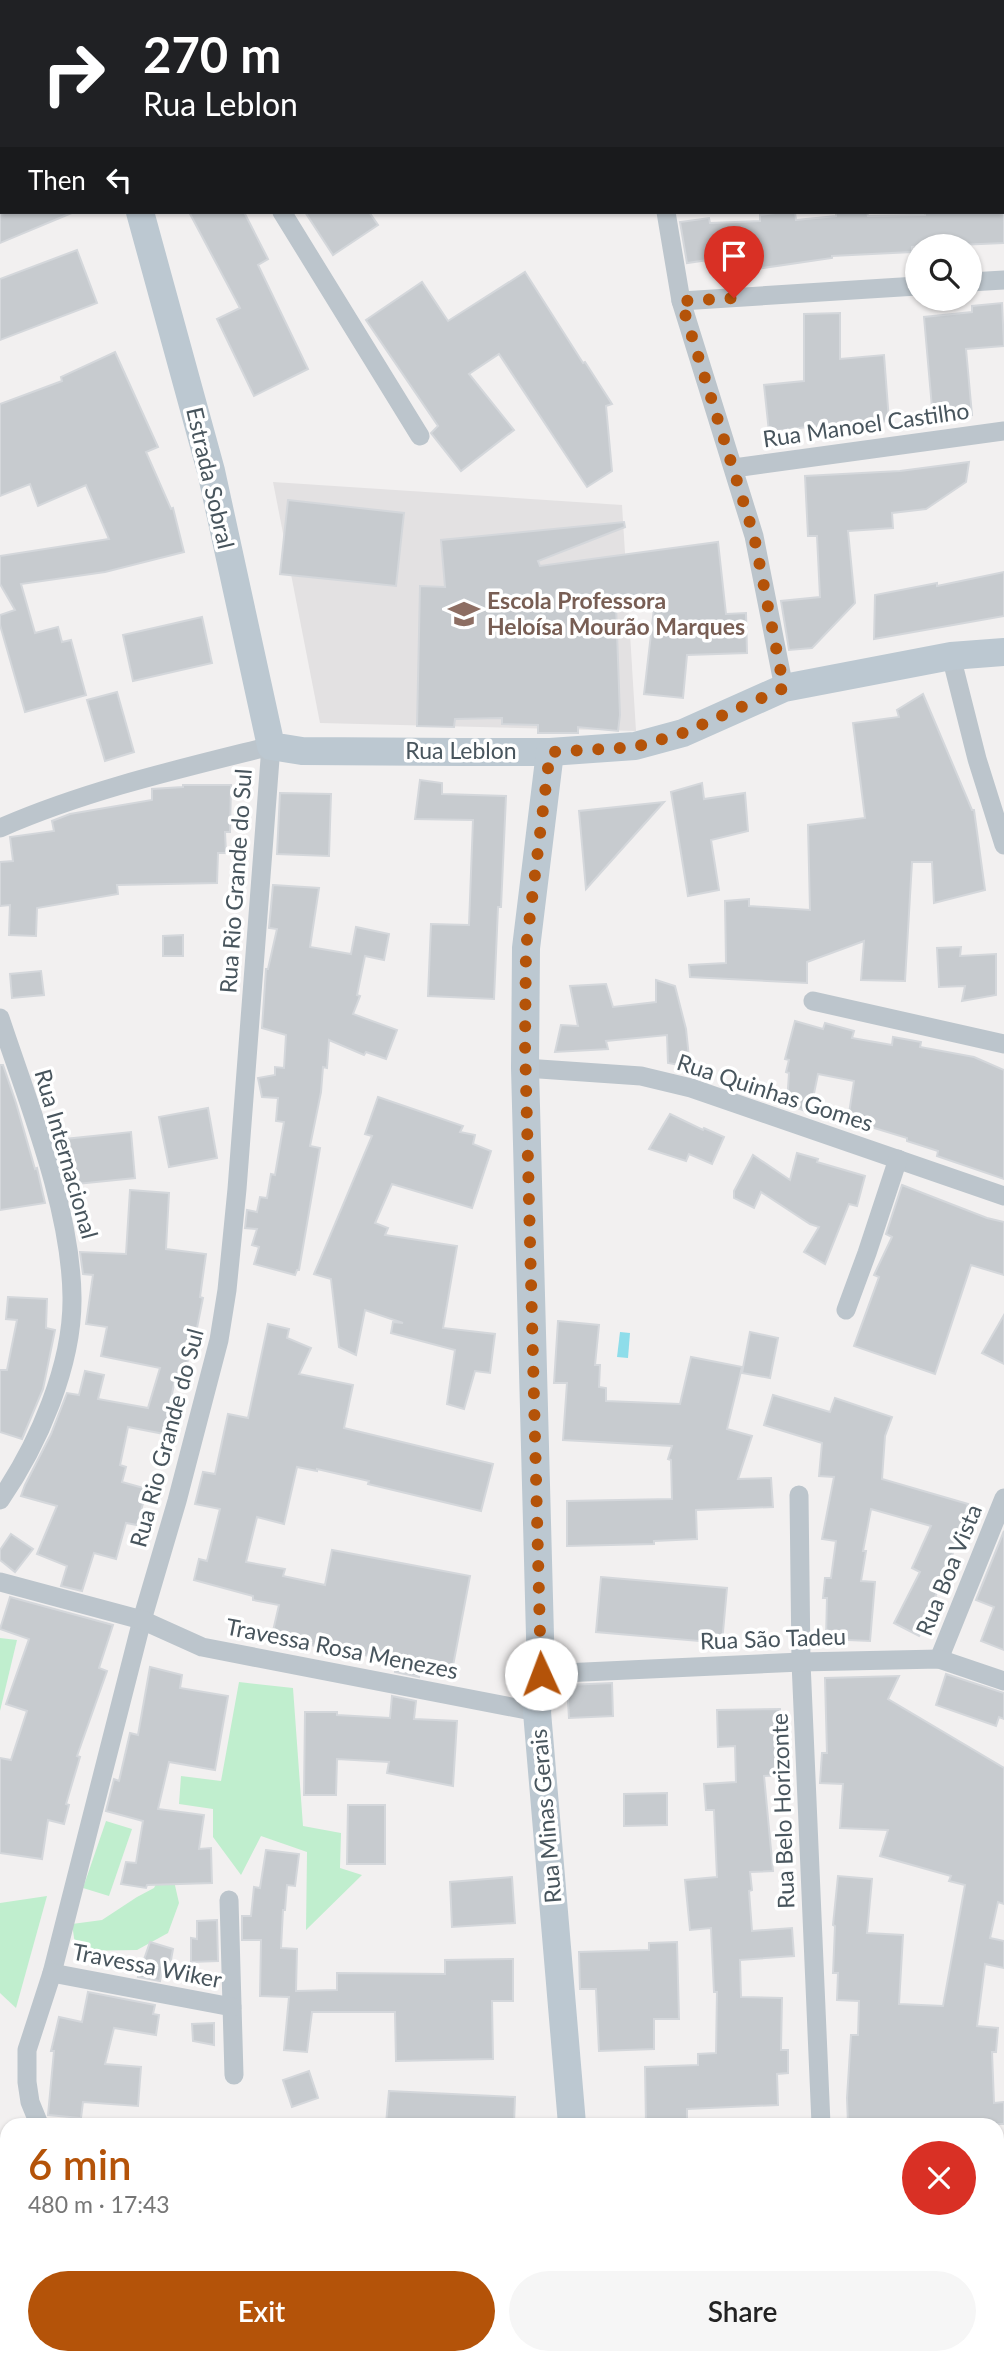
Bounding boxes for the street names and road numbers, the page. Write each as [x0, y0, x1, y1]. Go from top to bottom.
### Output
street label: Rua Manoel Castilho [761, 396, 971, 452]
street label: Estrada Sobral [181, 404, 241, 551]
street label: Rua Leblon [405, 736, 517, 764]
street label: Rua Rio Grande do Sul [213, 768, 257, 994]
street label: Rua Quinhas Gomes [674, 1047, 877, 1137]
street label: Rua Internacional [29, 1066, 105, 1242]
street label: Rua Rio Grande do Sul [123, 1325, 209, 1550]
street label: Rua Boa Vista [909, 1500, 987, 1639]
street label: Travessa Rosa Menezes [224, 1612, 461, 1684]
street label: Rua São Tadeu [699, 1621, 847, 1655]
street label: Rua Belo Horizonte [765, 1713, 799, 1909]
street label: Rua Minas Gerais [523, 1728, 567, 1904]
street label: Travessa Wiker [70, 1937, 225, 1993]

